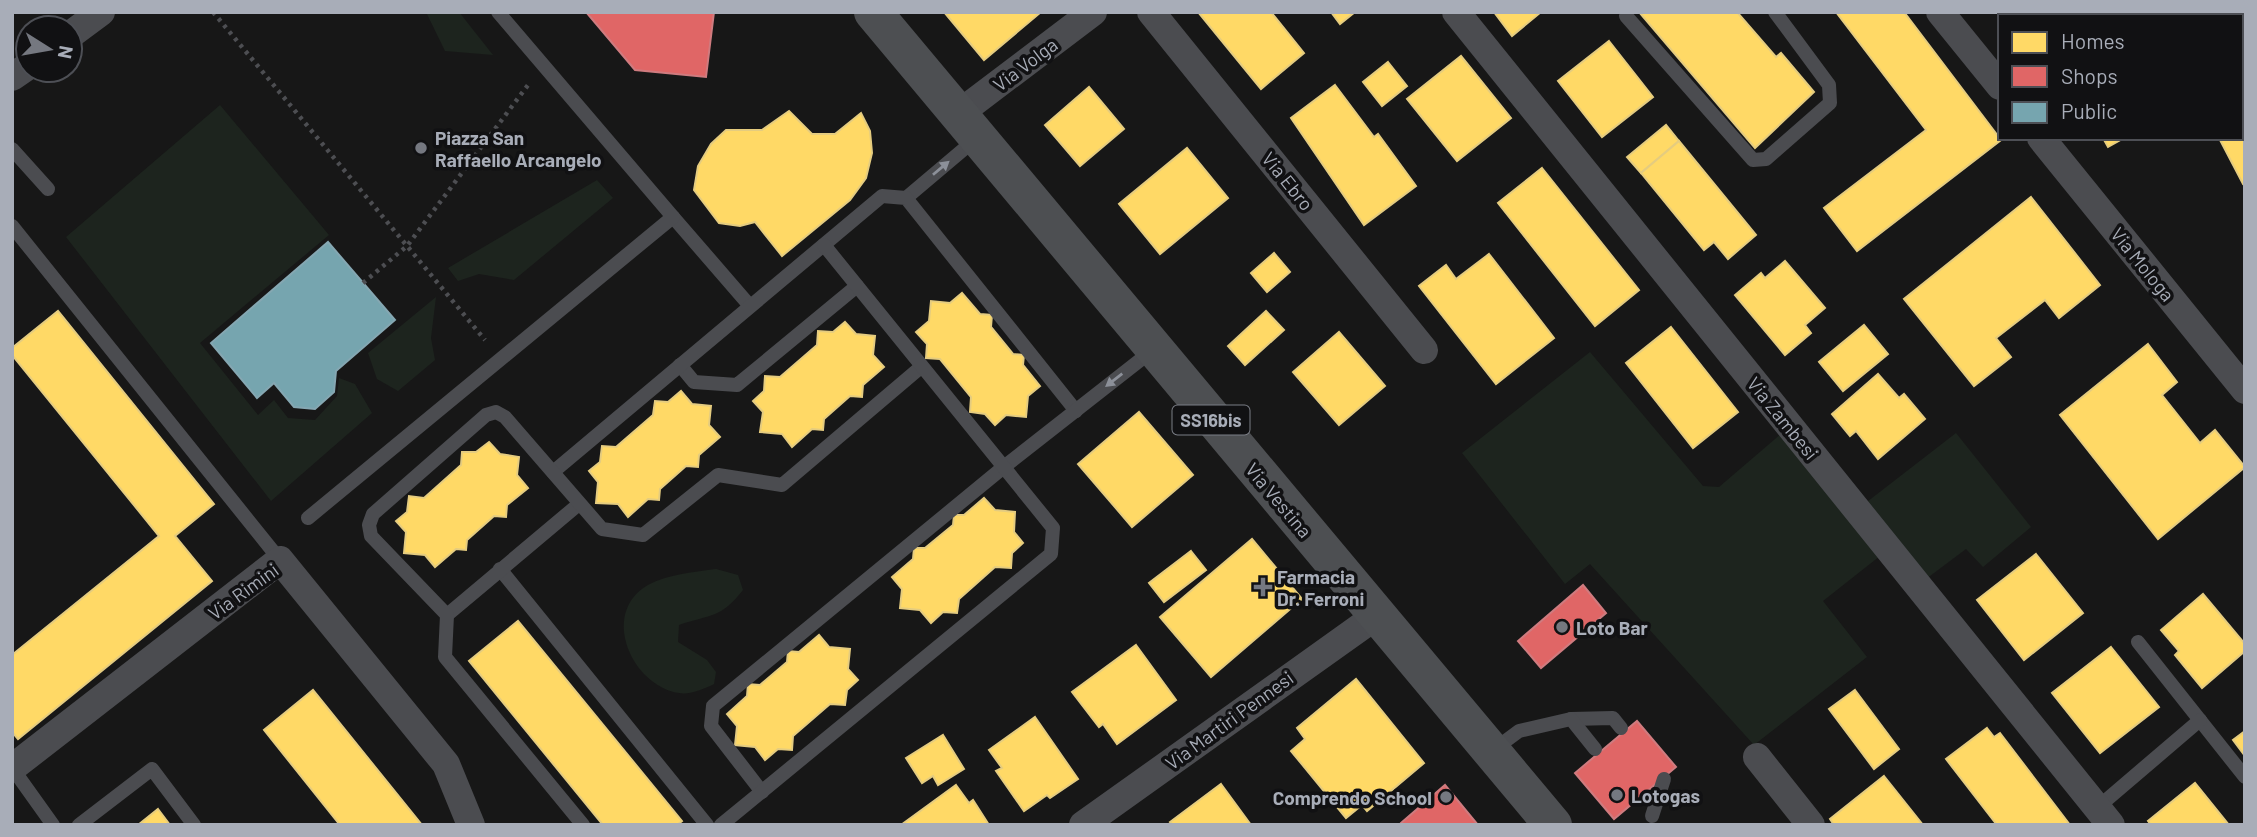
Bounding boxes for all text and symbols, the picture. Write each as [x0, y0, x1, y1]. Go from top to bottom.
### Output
north arrow [14, 14, 84, 84]
legend [1998, 14, 2243, 140]
text: Homes [2061, 28, 2125, 53]
street label: Via Volga [988, 32, 1062, 96]
text: N [54, 44, 79, 61]
text: Shops [2061, 63, 2118, 88]
text: Public [2061, 98, 2117, 123]
place label: Piazza San Raffaello Arcangelo [435, 126, 602, 171]
marker: Piazza San Raffaello Arcangelo [413, 140, 429, 156]
street label: Via Ebro [1257, 147, 1319, 215]
one-way arrow [932, 160, 950, 176]
street label: Via Mologa [2106, 223, 2180, 305]
street label: Via Zambesi [1743, 372, 1823, 464]
one-way arrow [1106, 373, 1124, 388]
road number: SS16bis [1172, 406, 1250, 434]
street label: Via Vestina [1241, 458, 1317, 542]
street label: Via Rimini [203, 558, 283, 624]
place label: Farmacia Dr. Ferroni [1277, 565, 1364, 610]
marker: Farmacia Dr. Ferroni [1255, 579, 1271, 595]
place label: Loto Bar [1576, 616, 1648, 639]
marker: Loto Bar [1554, 619, 1570, 635]
street label: Via Martiri Pennesi [1160, 666, 1298, 774]
place label: Lotogas [1631, 784, 1700, 807]
place label: Comprendo School [1273, 786, 1432, 809]
marker: Lotogas [1609, 787, 1625, 803]
marker: Comprendo School [1438, 789, 1454, 805]

